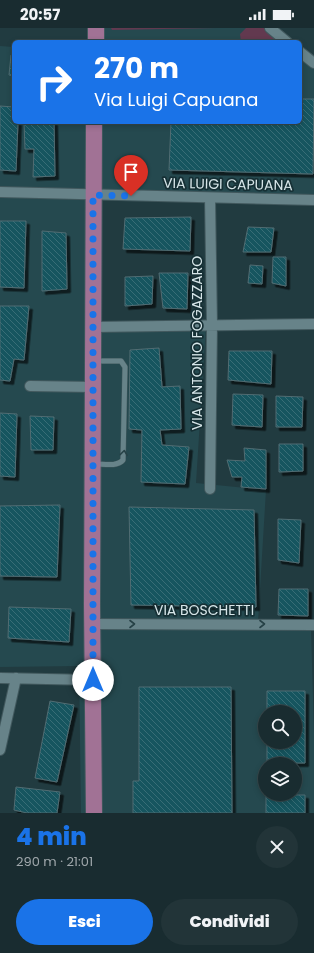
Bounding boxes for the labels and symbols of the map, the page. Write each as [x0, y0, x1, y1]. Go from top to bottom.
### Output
pin [114, 155, 148, 196]
street label: VIA LUIGI CAPUANA [163, 173, 293, 195]
street label: VIA ANTONIO FOGAZZARO [187, 256, 207, 430]
one-way arrow [119, 450, 128, 457]
street label: VIA BOSCHETTI [154, 600, 254, 620]
one-way arrow [129, 620, 135, 628]
one-way arrow [259, 620, 265, 628]
position arrow [72, 659, 114, 701]

